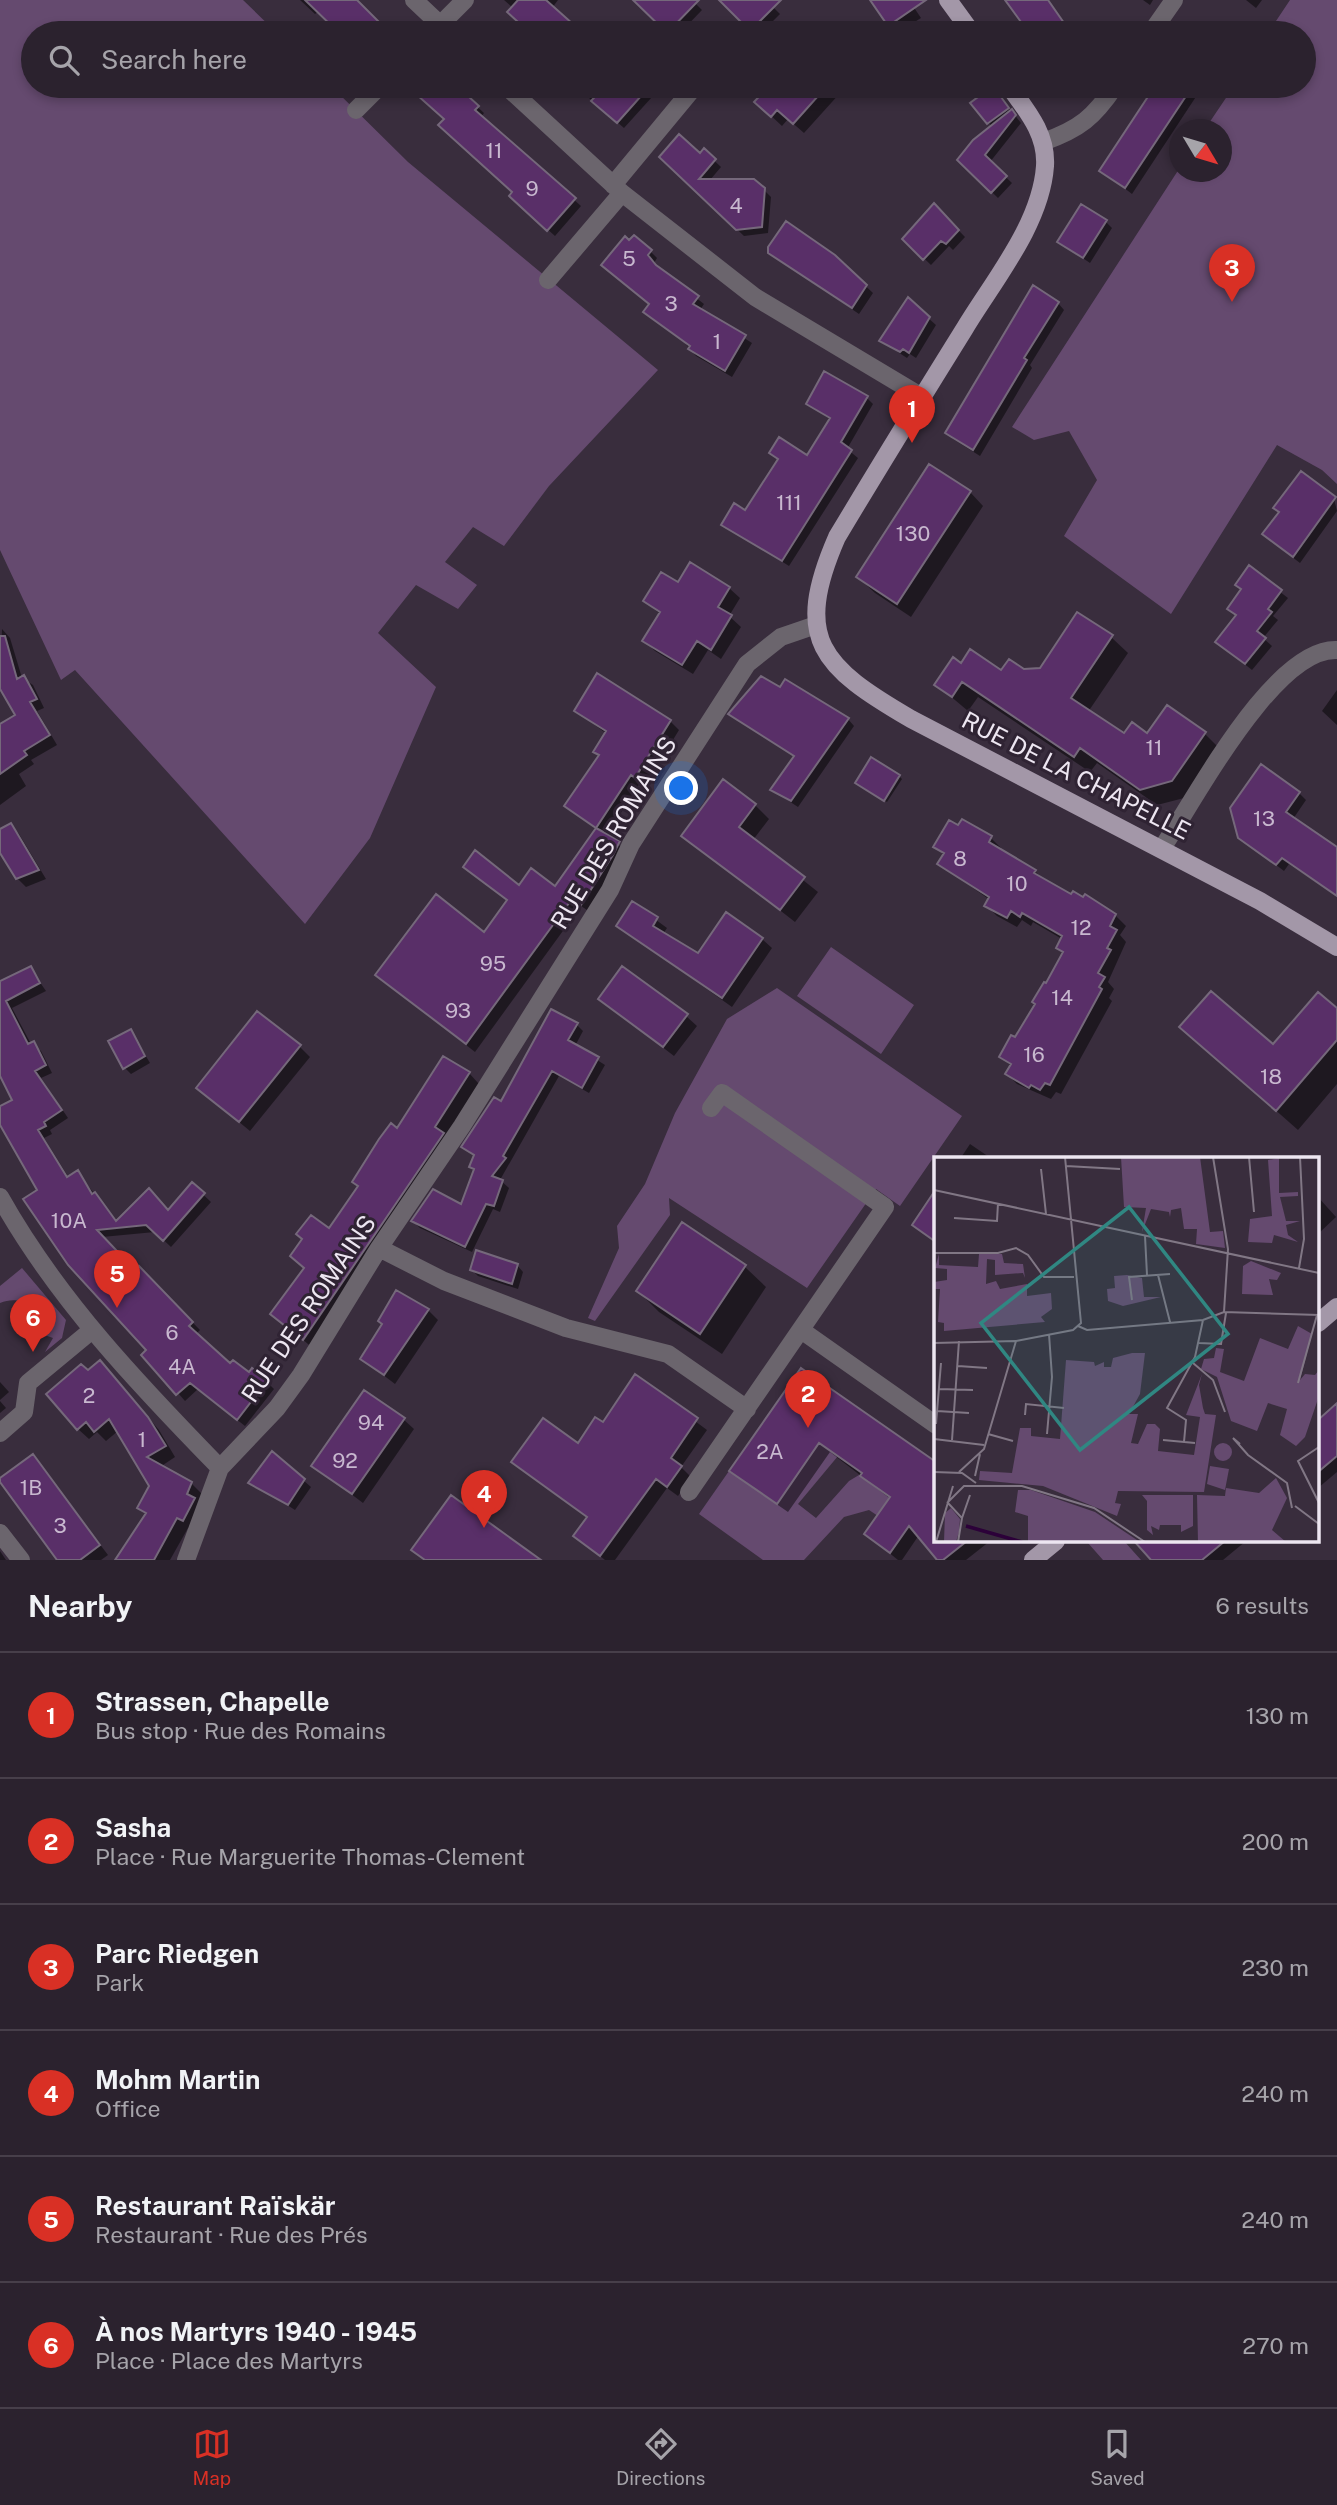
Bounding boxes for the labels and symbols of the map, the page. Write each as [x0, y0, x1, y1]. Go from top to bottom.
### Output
north arrow [1169, 119, 1232, 182]
house number: 11 [485, 138, 503, 163]
house number: 9 [525, 176, 539, 201]
house number: 4 [729, 193, 743, 218]
pin: 3 [1209, 244, 1255, 302]
house number: 5 [622, 246, 636, 271]
house number: 3 [664, 291, 678, 316]
house number: 1 [713, 329, 721, 354]
pin: 1 [889, 385, 935, 443]
house number: 111 [776, 490, 802, 515]
house number: 130 [896, 521, 930, 546]
street label: RUE DE LA CHAPELLE [958, 705, 1195, 845]
street label: RUE DES ROMAINS [545, 731, 682, 934]
house number: 11 [1145, 735, 1163, 760]
your location [664, 771, 698, 805]
house number: 13 [1253, 806, 1275, 831]
house number: 8 [953, 846, 967, 871]
house number: 10 [1006, 871, 1028, 896]
house number: 12 [1070, 915, 1092, 940]
house number: 95 [480, 951, 506, 976]
house number: 14 [1051, 985, 1073, 1010]
house number: 93 [445, 998, 471, 1023]
house number: 16 [1023, 1042, 1045, 1067]
house number: 18 [1260, 1064, 1282, 1089]
inset map [934, 1157, 1320, 1542]
house number: 10A [51, 1208, 87, 1233]
street label: RUE DES ROMAINS [235, 1210, 381, 1407]
pin: 5 [94, 1250, 140, 1308]
pin: 6 [10, 1294, 56, 1352]
house number: 6 [165, 1320, 179, 1345]
house number: 4A [168, 1354, 196, 1379]
pin: 2 [785, 1370, 831, 1428]
house number: 2 [83, 1383, 95, 1408]
house number: 94 [358, 1410, 384, 1435]
house number: 1 [138, 1427, 146, 1452]
house number: 2A [756, 1439, 784, 1464]
house number: 92 [332, 1448, 358, 1473]
pin: 4 [461, 1470, 507, 1528]
house number: 1B [20, 1475, 42, 1500]
house number: 3 [53, 1513, 67, 1538]

